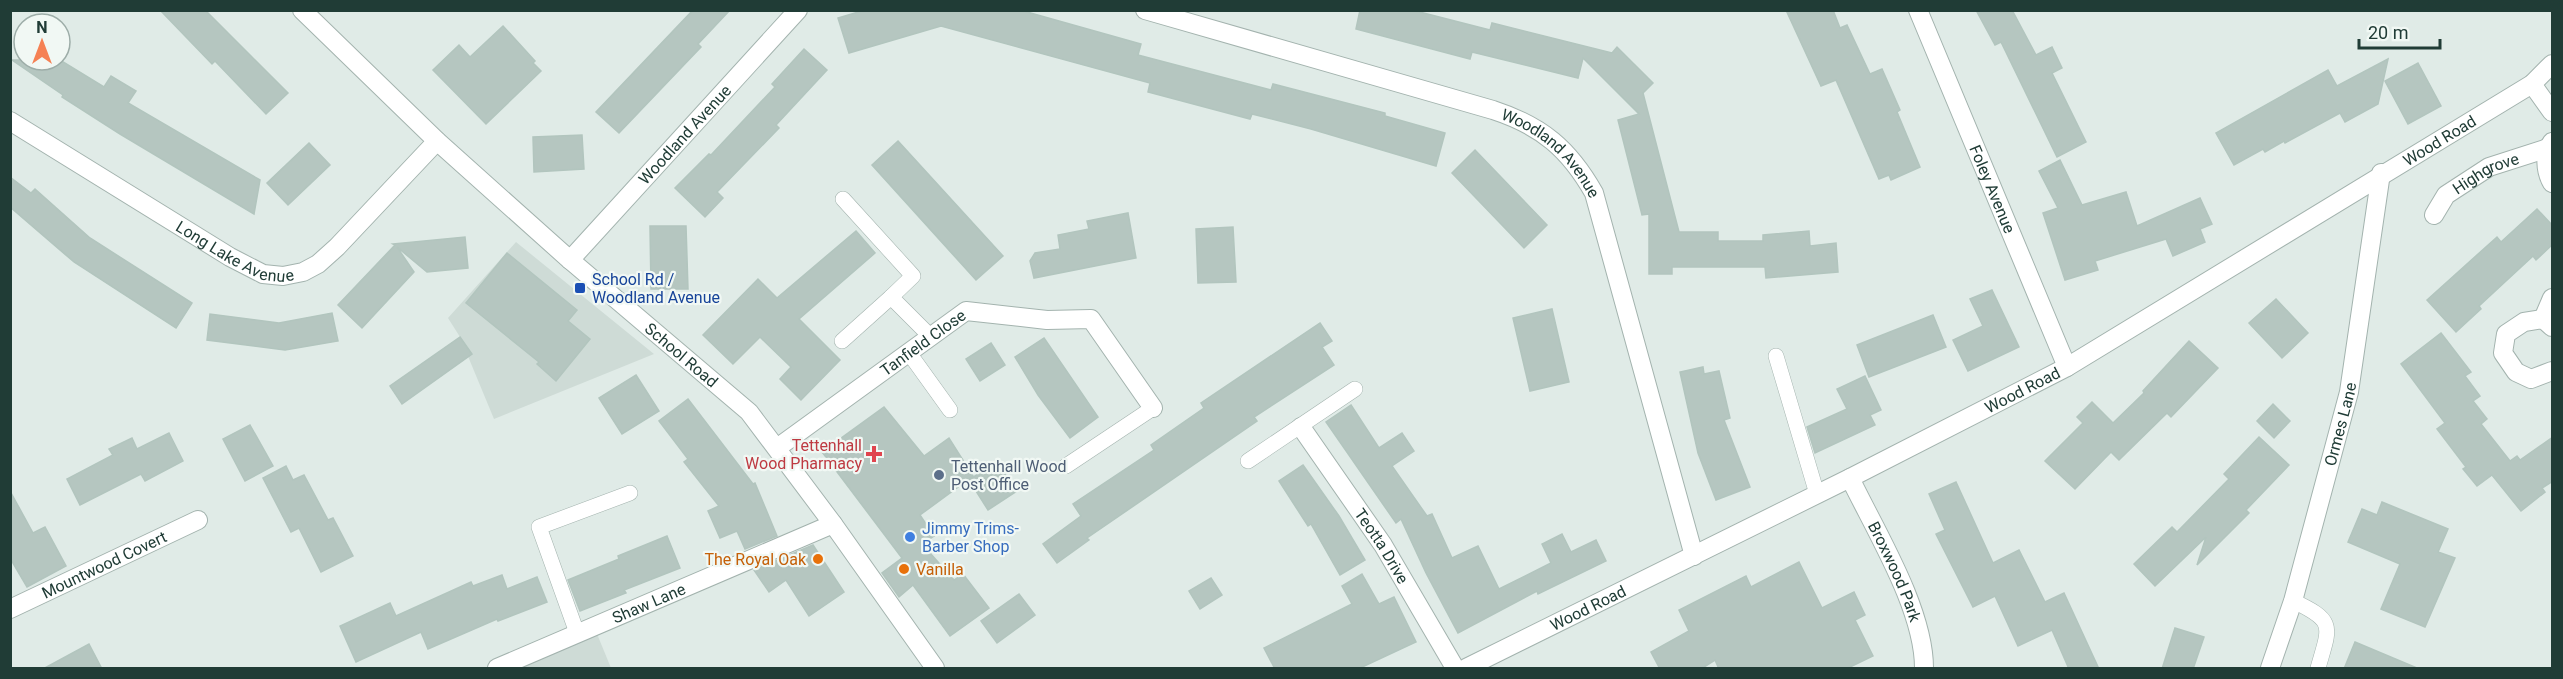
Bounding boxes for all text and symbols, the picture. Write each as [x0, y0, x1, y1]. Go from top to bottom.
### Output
north arrow [12, 12, 72, 72]
scale bar [2359, 12, 2440, 50]
text: N [36, 18, 48, 37]
text: 20 m [2368, 22, 2408, 43]
street label: Woodland Avenue [634, 81, 735, 188]
street label: Woodland Avenue [1499, 104, 1604, 201]
street label: Wood Road [2399, 111, 2479, 170]
street label: Foley Avenue [1966, 142, 2020, 236]
street label: Highgrove [2449, 149, 2521, 198]
street label: Long Lake Avenue [173, 217, 296, 286]
place label: School Rd / Woodland Avenue [592, 270, 720, 307]
marker: School Rd / Woodland Avenue [573, 281, 587, 295]
street label: Tanfield Close [876, 305, 969, 380]
street label: School Road [641, 319, 722, 391]
street label: Wood Road [1982, 363, 2063, 417]
street label: Ormes Lane [2320, 381, 2360, 468]
place label: Tettenhall Wood Pharmacy [745, 436, 862, 473]
marker: Tettenhall Wood Pharmacy [867, 447, 881, 461]
place label: Tettenhall Wood Post Office [951, 457, 1067, 494]
marker: Tettenhall Wood Post Office [932, 468, 946, 482]
street label: Teotta Drive [1351, 505, 1413, 587]
street label: Broxwood Park [1864, 518, 1925, 625]
place label: Jimmy Trims- Barber Shop [922, 519, 1020, 556]
street label: Mountwood Covert [39, 527, 169, 602]
marker: Jimmy Trims- Barber Shop [903, 530, 917, 544]
place label: The Royal Oak [704, 550, 807, 569]
marker: The Royal Oak [811, 552, 825, 566]
place label: Vanilla [916, 560, 964, 579]
marker: Vanilla [897, 562, 911, 576]
street label: Shaw Lane [609, 579, 688, 627]
street label: Wood Road [1547, 581, 1629, 634]

